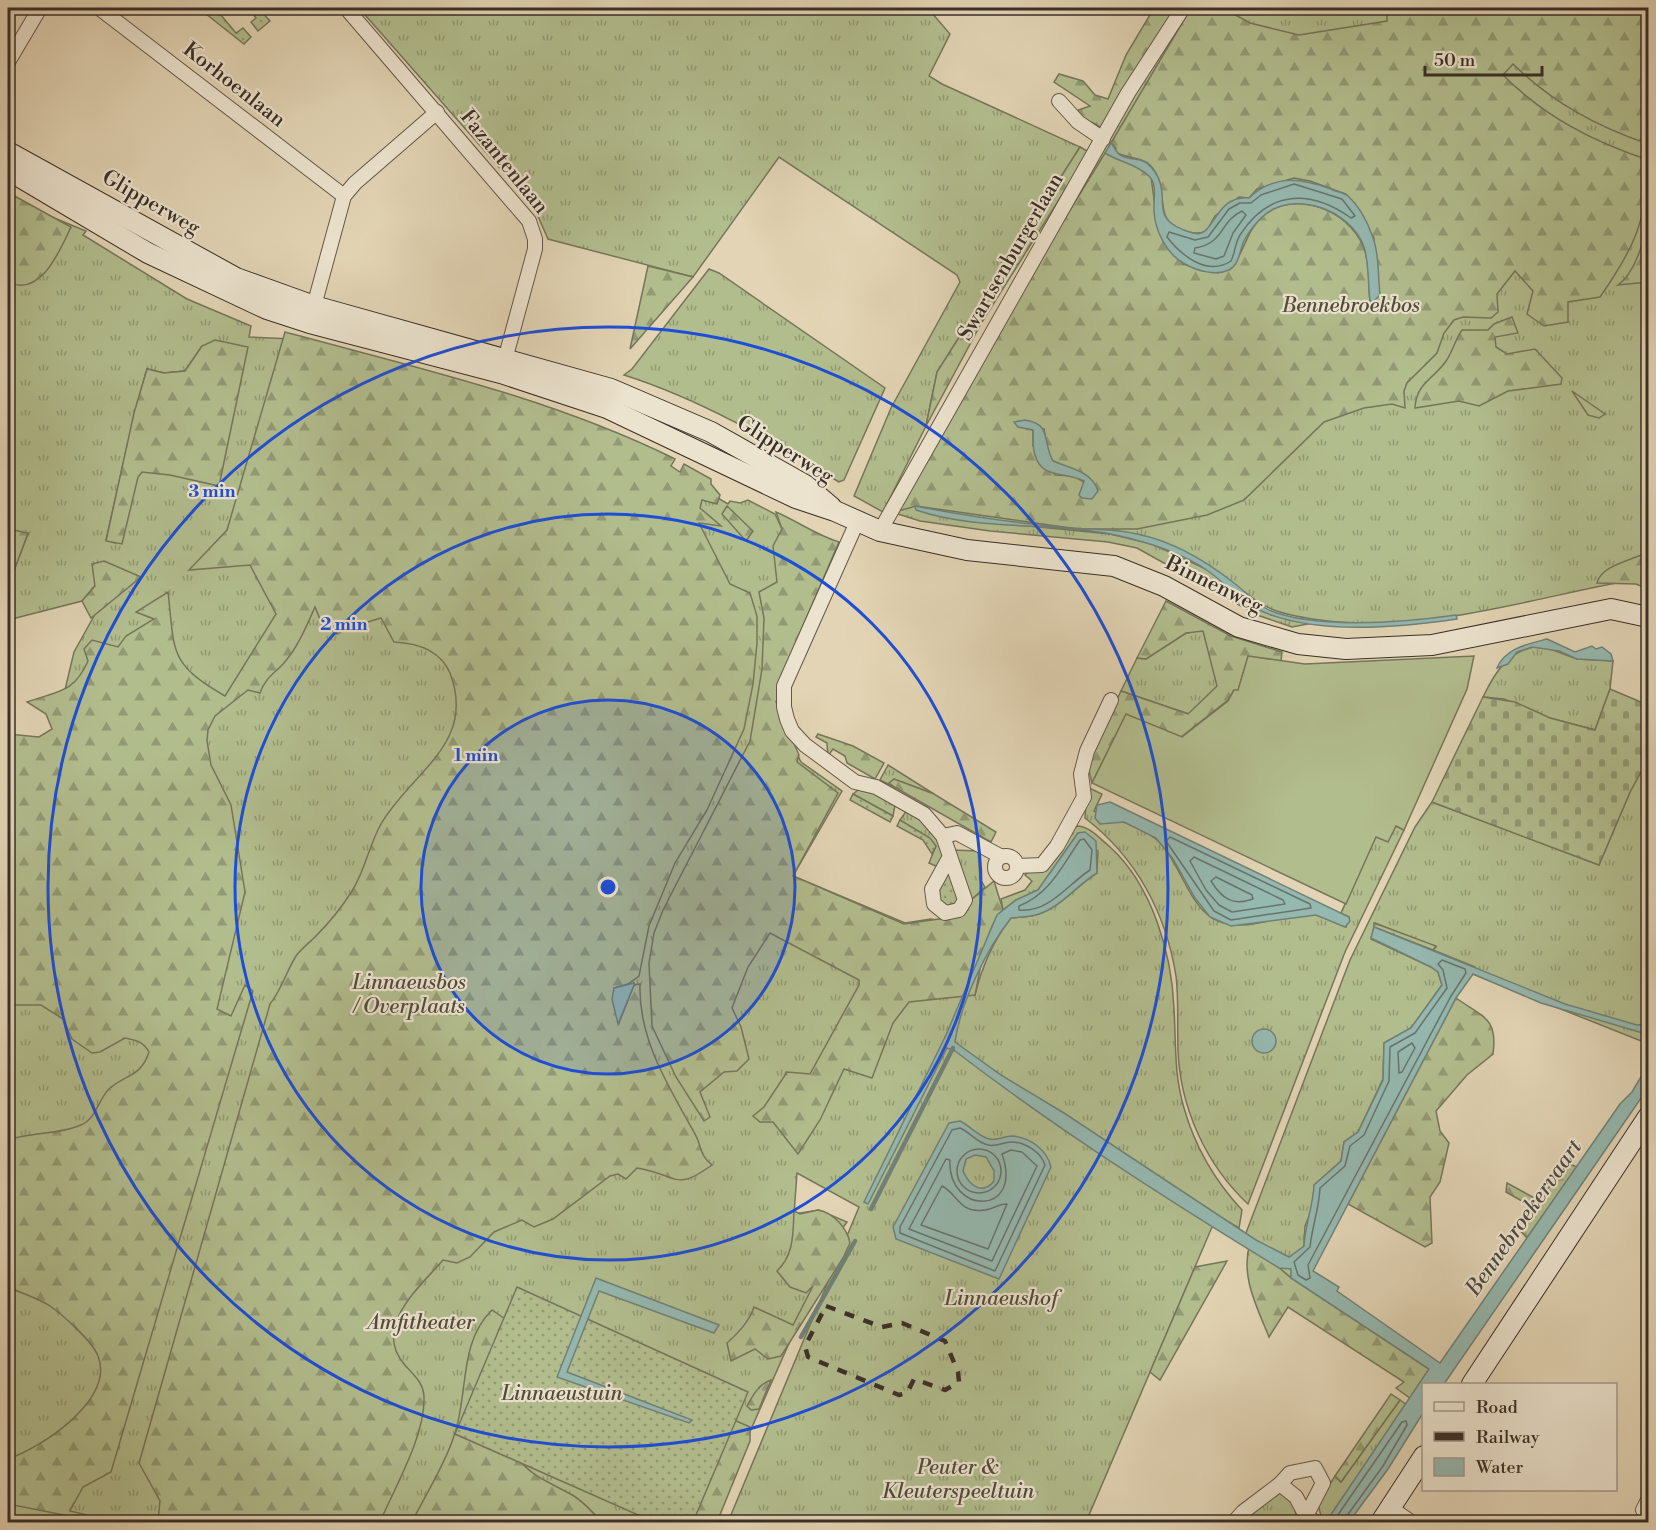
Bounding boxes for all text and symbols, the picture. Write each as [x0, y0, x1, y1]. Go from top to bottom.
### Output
street label: Korhoenlaan [177, 37, 291, 133]
scale bar [1425, 39, 1542, 77]
text: 50 m [1434, 49, 1476, 72]
street label: Fazantenlaan [454, 105, 554, 220]
street label: Glipperweg [97, 164, 205, 242]
street label: Swartsenburgerlaan [952, 168, 1070, 345]
park label: Bennebroekbos [1281, 293, 1420, 319]
street label: Glipperweg [732, 410, 838, 490]
text: 3 min [189, 480, 235, 503]
street label: Binnenweg [1160, 550, 1267, 620]
text: 2 min [320, 613, 368, 636]
text: 1 min [454, 744, 498, 767]
centre of rings [598, 877, 618, 897]
park label: Linnaeusbos / Overplaats [351, 970, 466, 1020]
water label: Bennebroekervaart [1459, 1134, 1589, 1302]
park label: Linnaeushof [943, 1286, 1063, 1312]
park label: Amfitheater [365, 1310, 476, 1336]
park label: Linnaeustuin [500, 1381, 623, 1407]
legend [1422, 1383, 1617, 1491]
text: Road [1476, 1396, 1519, 1419]
text: Railway [1476, 1426, 1540, 1449]
park label: Peuter & Kleuterspeeltuin [882, 1455, 1035, 1505]
text: Water [1475, 1456, 1524, 1479]

